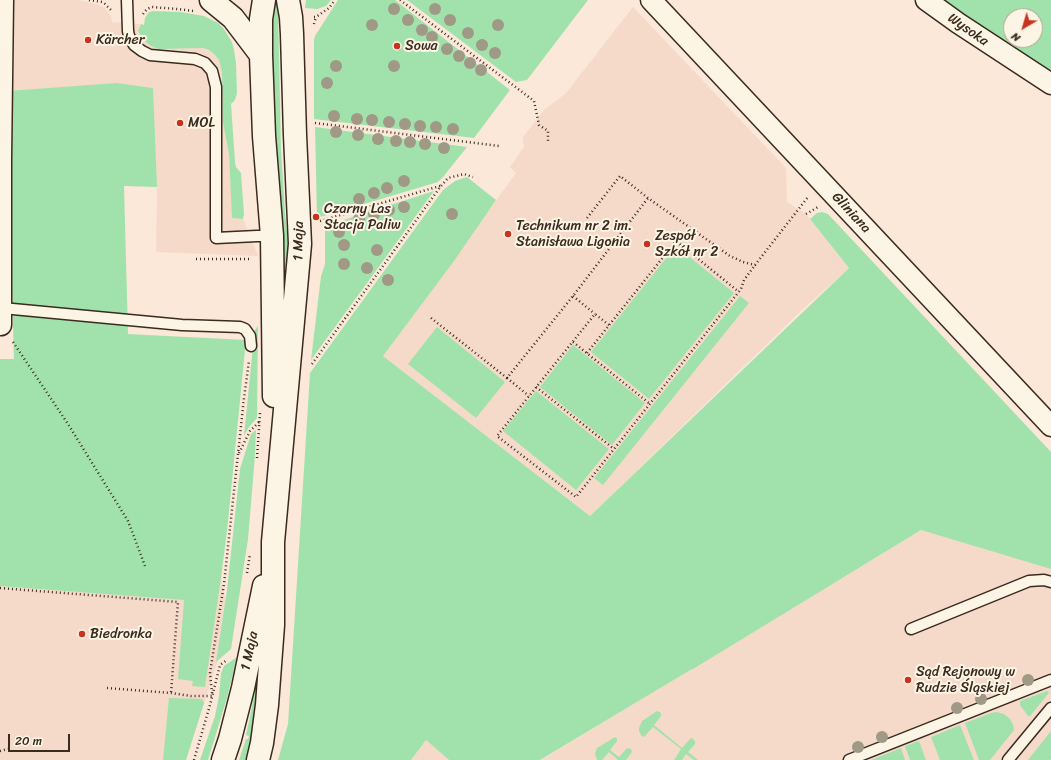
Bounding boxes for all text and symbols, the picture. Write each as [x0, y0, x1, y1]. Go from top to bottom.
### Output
north arrow [1003, 8, 1043, 48]
street label: Wysoka [944, 10, 992, 50]
text: N [1007, 27, 1025, 47]
place label: Kärcher [96, 32, 145, 48]
marker: Kärcher [83, 35, 93, 45]
place label: Sowa [405, 38, 438, 54]
marker: Sowa [392, 41, 402, 51]
place label: MOL [188, 115, 215, 131]
marker: MOL [175, 118, 185, 128]
street label: Gliniana [828, 189, 874, 237]
place label: Czarny Las Stacja Paliw [324, 201, 401, 234]
marker: Czarny Las Stacja Paliw [311, 212, 321, 222]
place label: Technikum nr 2 im. Stanisława Ligonia [516, 218, 632, 250]
street label: 1 Maja [290, 221, 308, 261]
place label: Zespół Szkół nr 2 [655, 228, 718, 260]
marker: Technikum nr 2 im. Stanisława Ligonia [503, 229, 513, 239]
marker: Zespół Szkół nr 2 [642, 239, 652, 249]
place label: Biedronka [90, 626, 152, 642]
marker: Biedronka [77, 629, 87, 639]
street label: 1 Maja [238, 630, 262, 672]
place label: Sąd Rejonowy w Rudzie Śląskiej [916, 664, 1015, 696]
marker: Sąd Rejonowy w Rudzie Śląskiej [903, 675, 913, 685]
scale bar [10, 726, 72, 752]
text: 20 m [15, 730, 42, 752]

